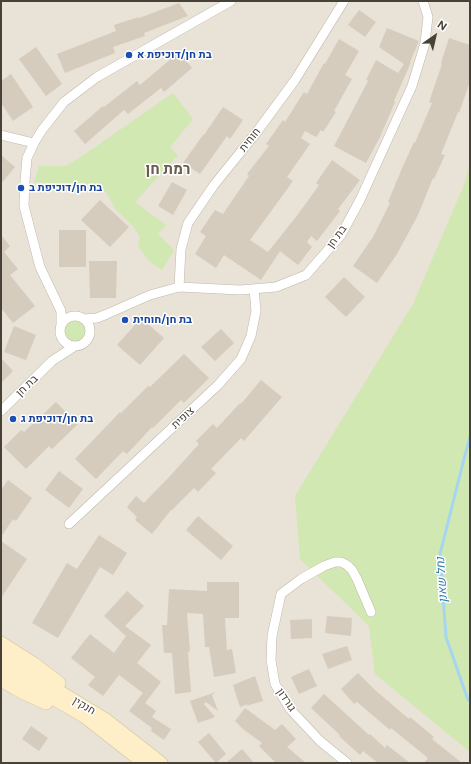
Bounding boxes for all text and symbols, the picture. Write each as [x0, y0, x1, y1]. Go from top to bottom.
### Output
north arrow [415, 16, 455, 56]
text: N [435, 18, 449, 33]
place label: בת חן/דוכיפת א [137, 48, 212, 62]
marker: בת חן/דוכיפת א [124, 50, 134, 60]
street label: חוחית [237, 125, 263, 155]
district label: רמת חן [146, 161, 190, 179]
place label: בת חן/דוכיפת ב [29, 181, 102, 195]
marker: בת חן/דוכיפת ב [16, 183, 26, 193]
street label: בת חן [324, 223, 350, 251]
place label: בת חן/חוחית [133, 313, 192, 327]
marker: בת חן/חוחית [120, 315, 130, 325]
street label: בת חן [13, 372, 41, 400]
street label: צופית [169, 404, 197, 432]
place label: בת חן/דוכיפת ג [21, 412, 93, 426]
marker: בת חן/דוכיפת ג [8, 414, 18, 424]
water label: נחל שאנן [433, 557, 451, 603]
street label: גורדון [274, 686, 298, 714]
street label: חנקין [70, 694, 98, 718]

